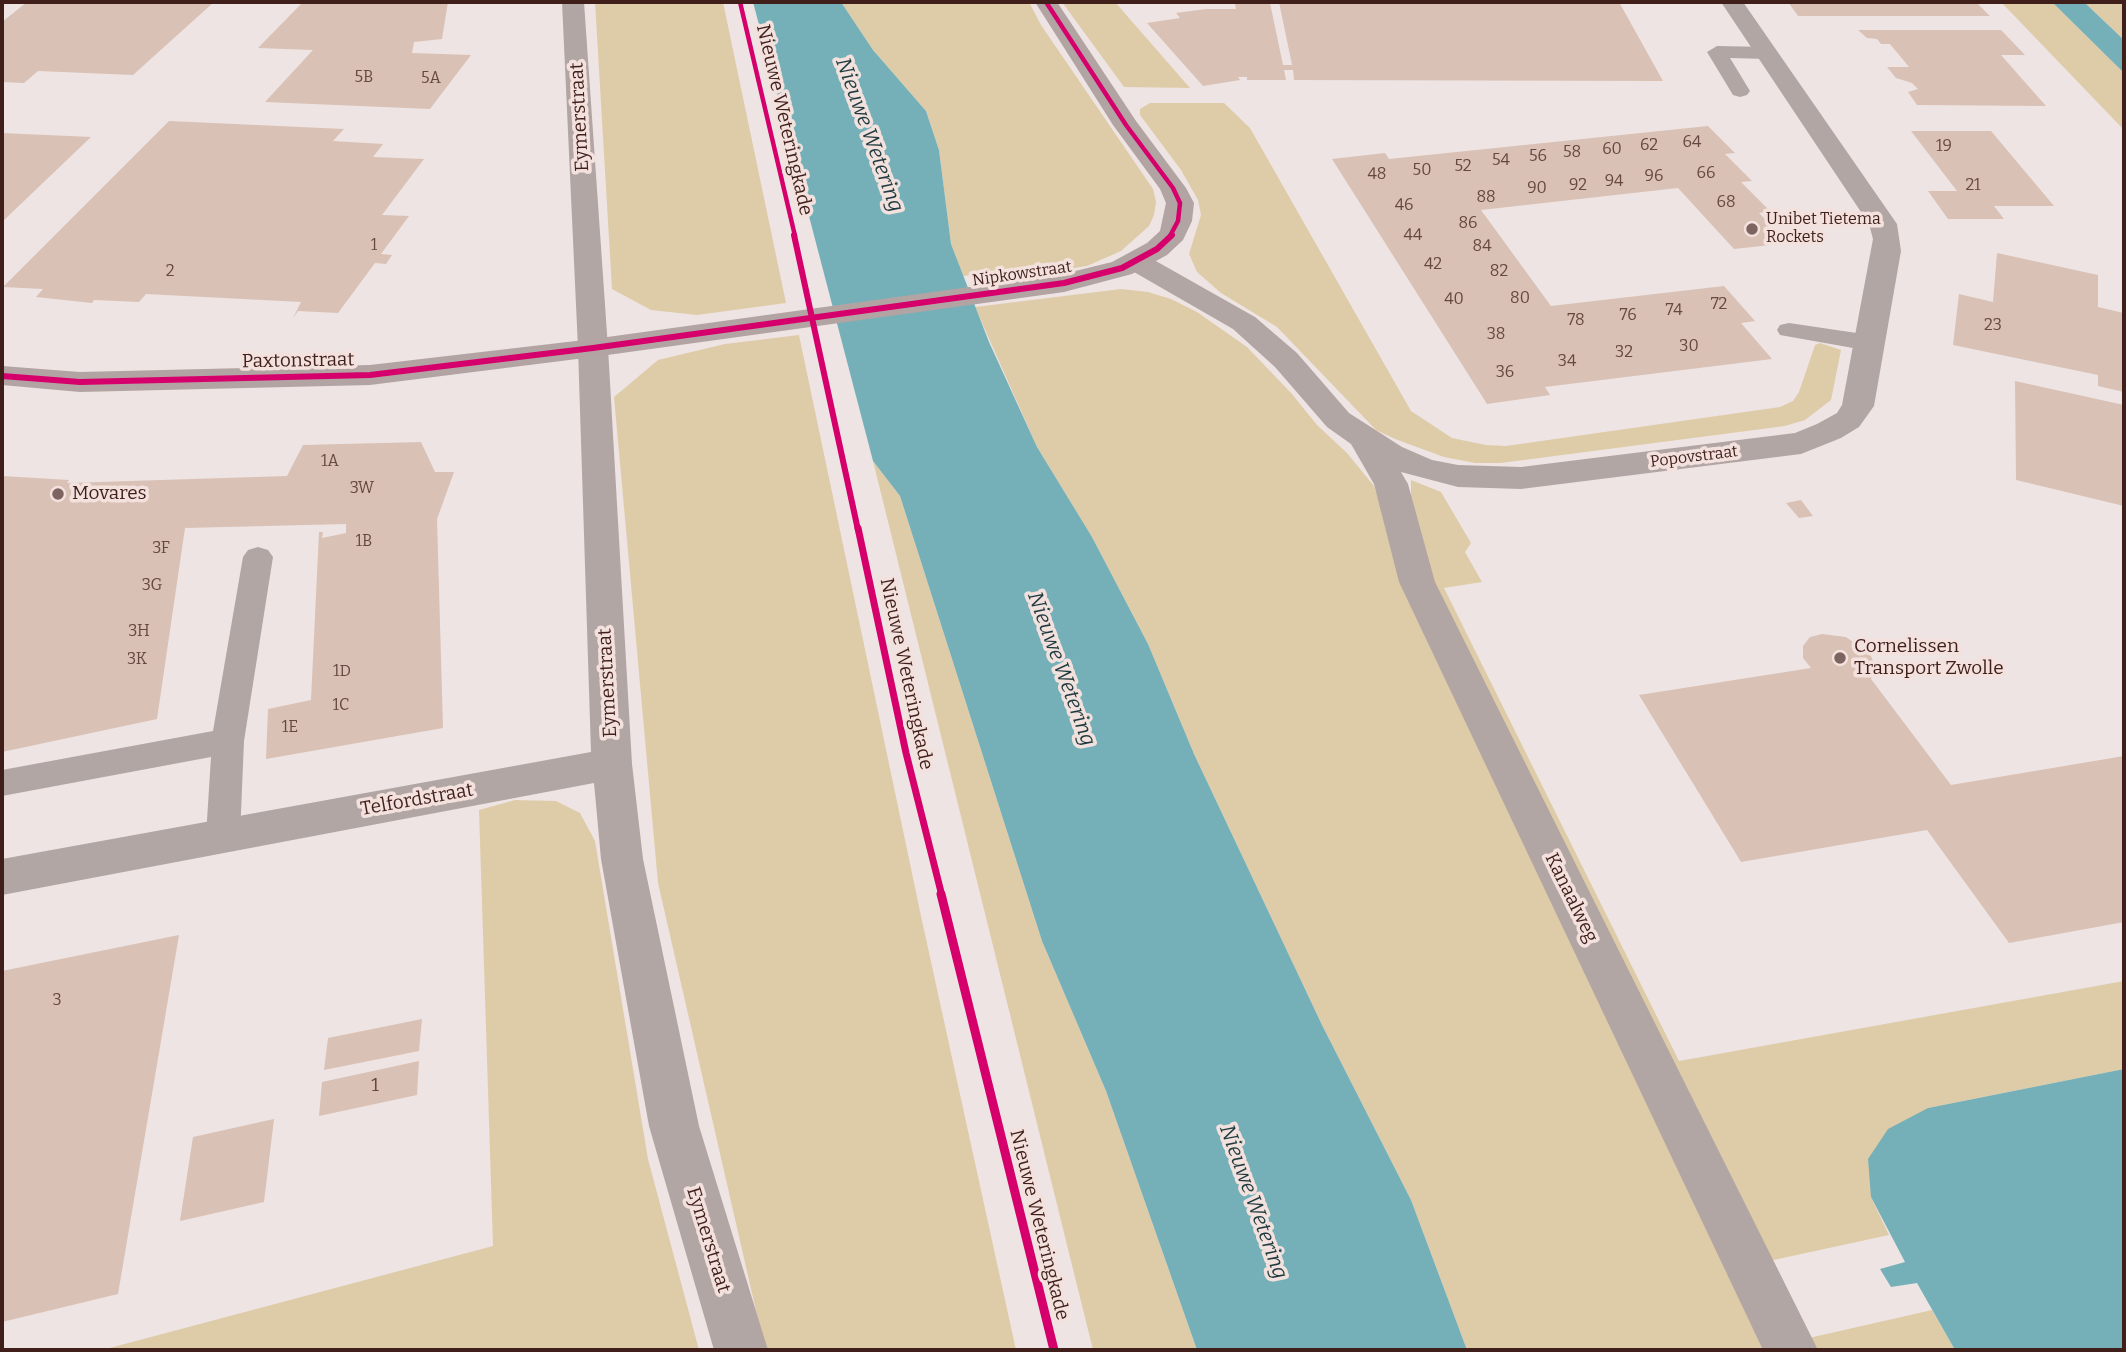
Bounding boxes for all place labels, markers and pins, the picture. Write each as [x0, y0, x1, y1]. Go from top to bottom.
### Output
place label: Unibet Tietema Rockets [1766, 210, 1881, 248]
marker: Unibet Tietema Rockets [1744, 221, 1760, 237]
place label: Movares [72, 483, 147, 505]
marker: Movares [50, 486, 66, 502]
place label: Cornelissen Transport Zwolle [1854, 636, 2004, 680]
marker: Cornelissen Transport Zwolle [1832, 650, 1848, 666]

